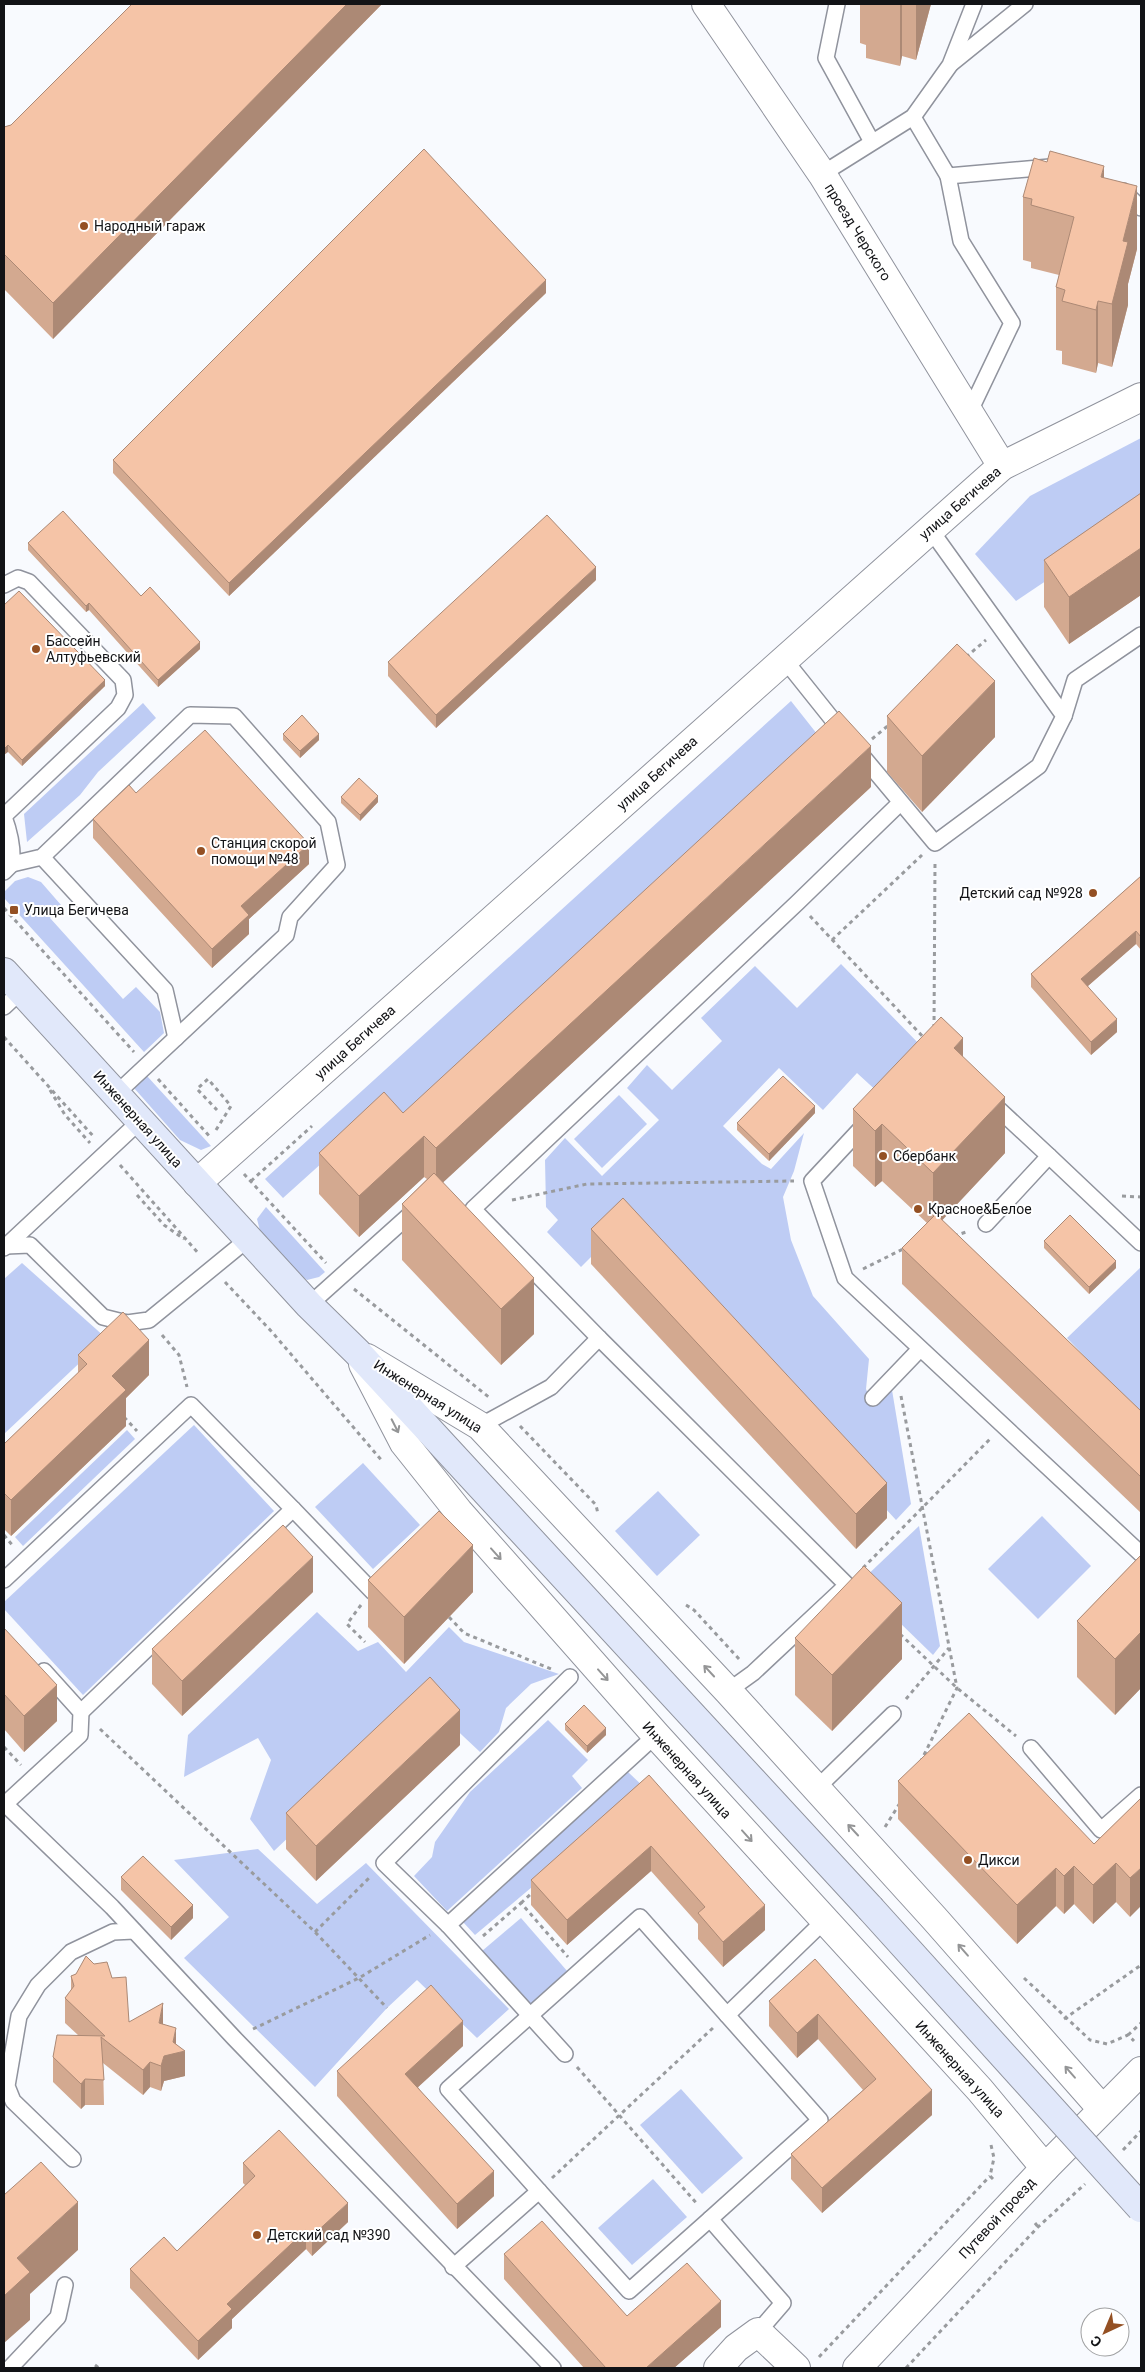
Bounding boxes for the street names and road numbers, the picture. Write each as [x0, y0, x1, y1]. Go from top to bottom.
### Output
street label: проезд Черского [822, 180, 894, 284]
street label: улица Бегичева [916, 463, 1004, 543]
street label: улица Бегичева [613, 733, 701, 813]
street label: улица Бегичева [311, 1002, 399, 1082]
street label: Инженерная улица [90, 1067, 186, 1171]
street label: Инженерная улица [371, 1356, 485, 1436]
street label: Инженерная улица [639, 1718, 735, 1822]
street label: Инженерная улица [912, 2017, 1008, 2121]
street label: Путевой проезд [955, 2174, 1039, 2262]

